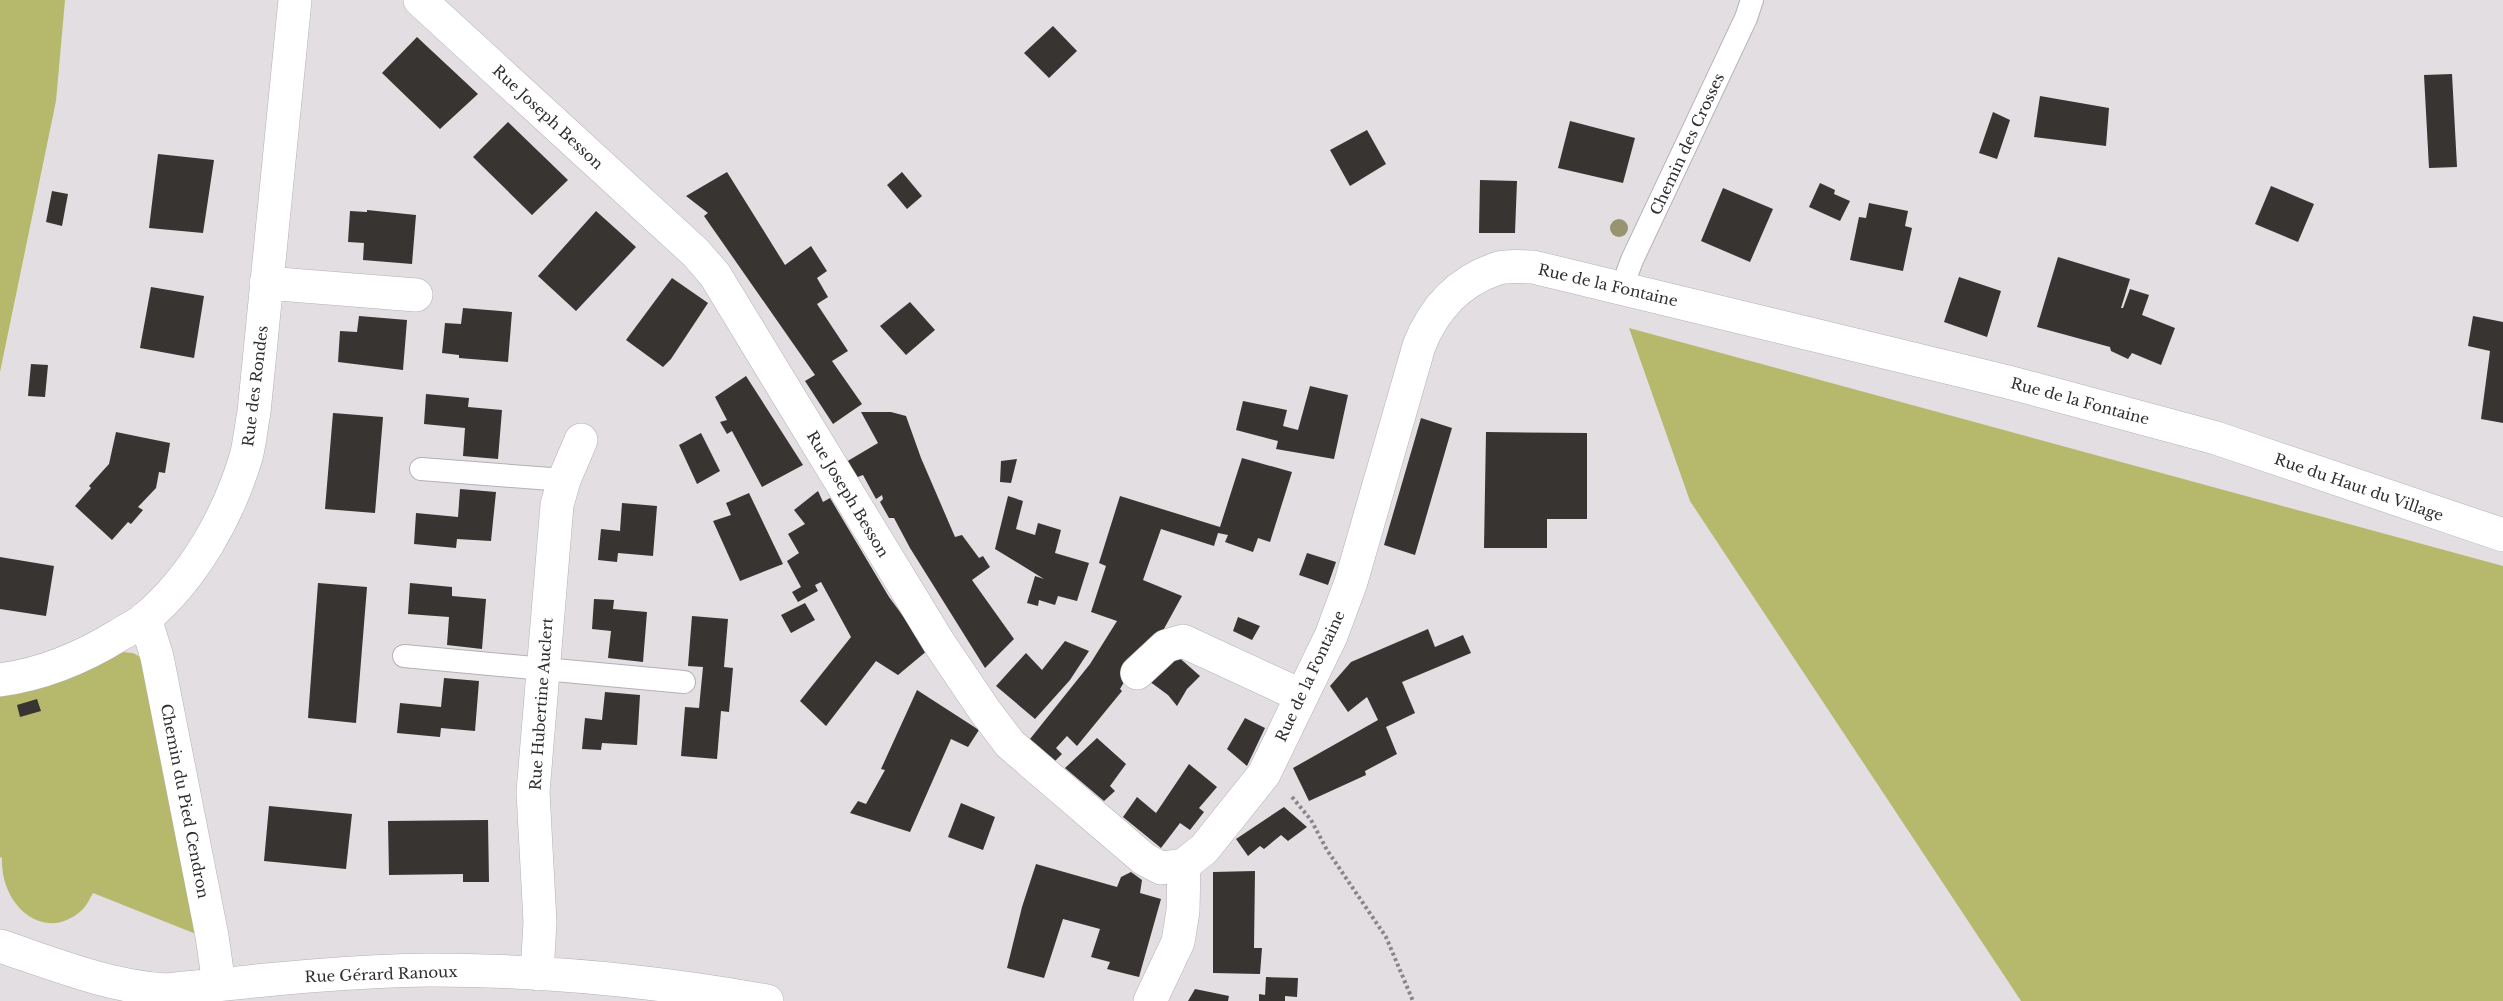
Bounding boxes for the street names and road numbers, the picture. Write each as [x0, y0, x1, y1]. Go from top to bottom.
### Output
street label: Rue Joseph Besson [489, 61, 607, 173]
street label: Chemin des Crosses [1646, 70, 1728, 218]
street label: Rue de la Fontaine [1536, 260, 1680, 310]
street label: Rue des Rondes [238, 324, 272, 448]
street label: Rue de la Fontaine [2009, 373, 2151, 429]
street label: Rue Joseph Besson [803, 427, 893, 561]
street label: Rue du Haut du Village [2272, 449, 2446, 525]
street label: Rue de la Fontaine [1271, 607, 1349, 745]
street label: Rue Hubertine Auclert [525, 617, 557, 791]
street label: Chemin du Pied Cendron [157, 702, 213, 900]
street label: Rue Gérard Ranoux [304, 962, 458, 986]

